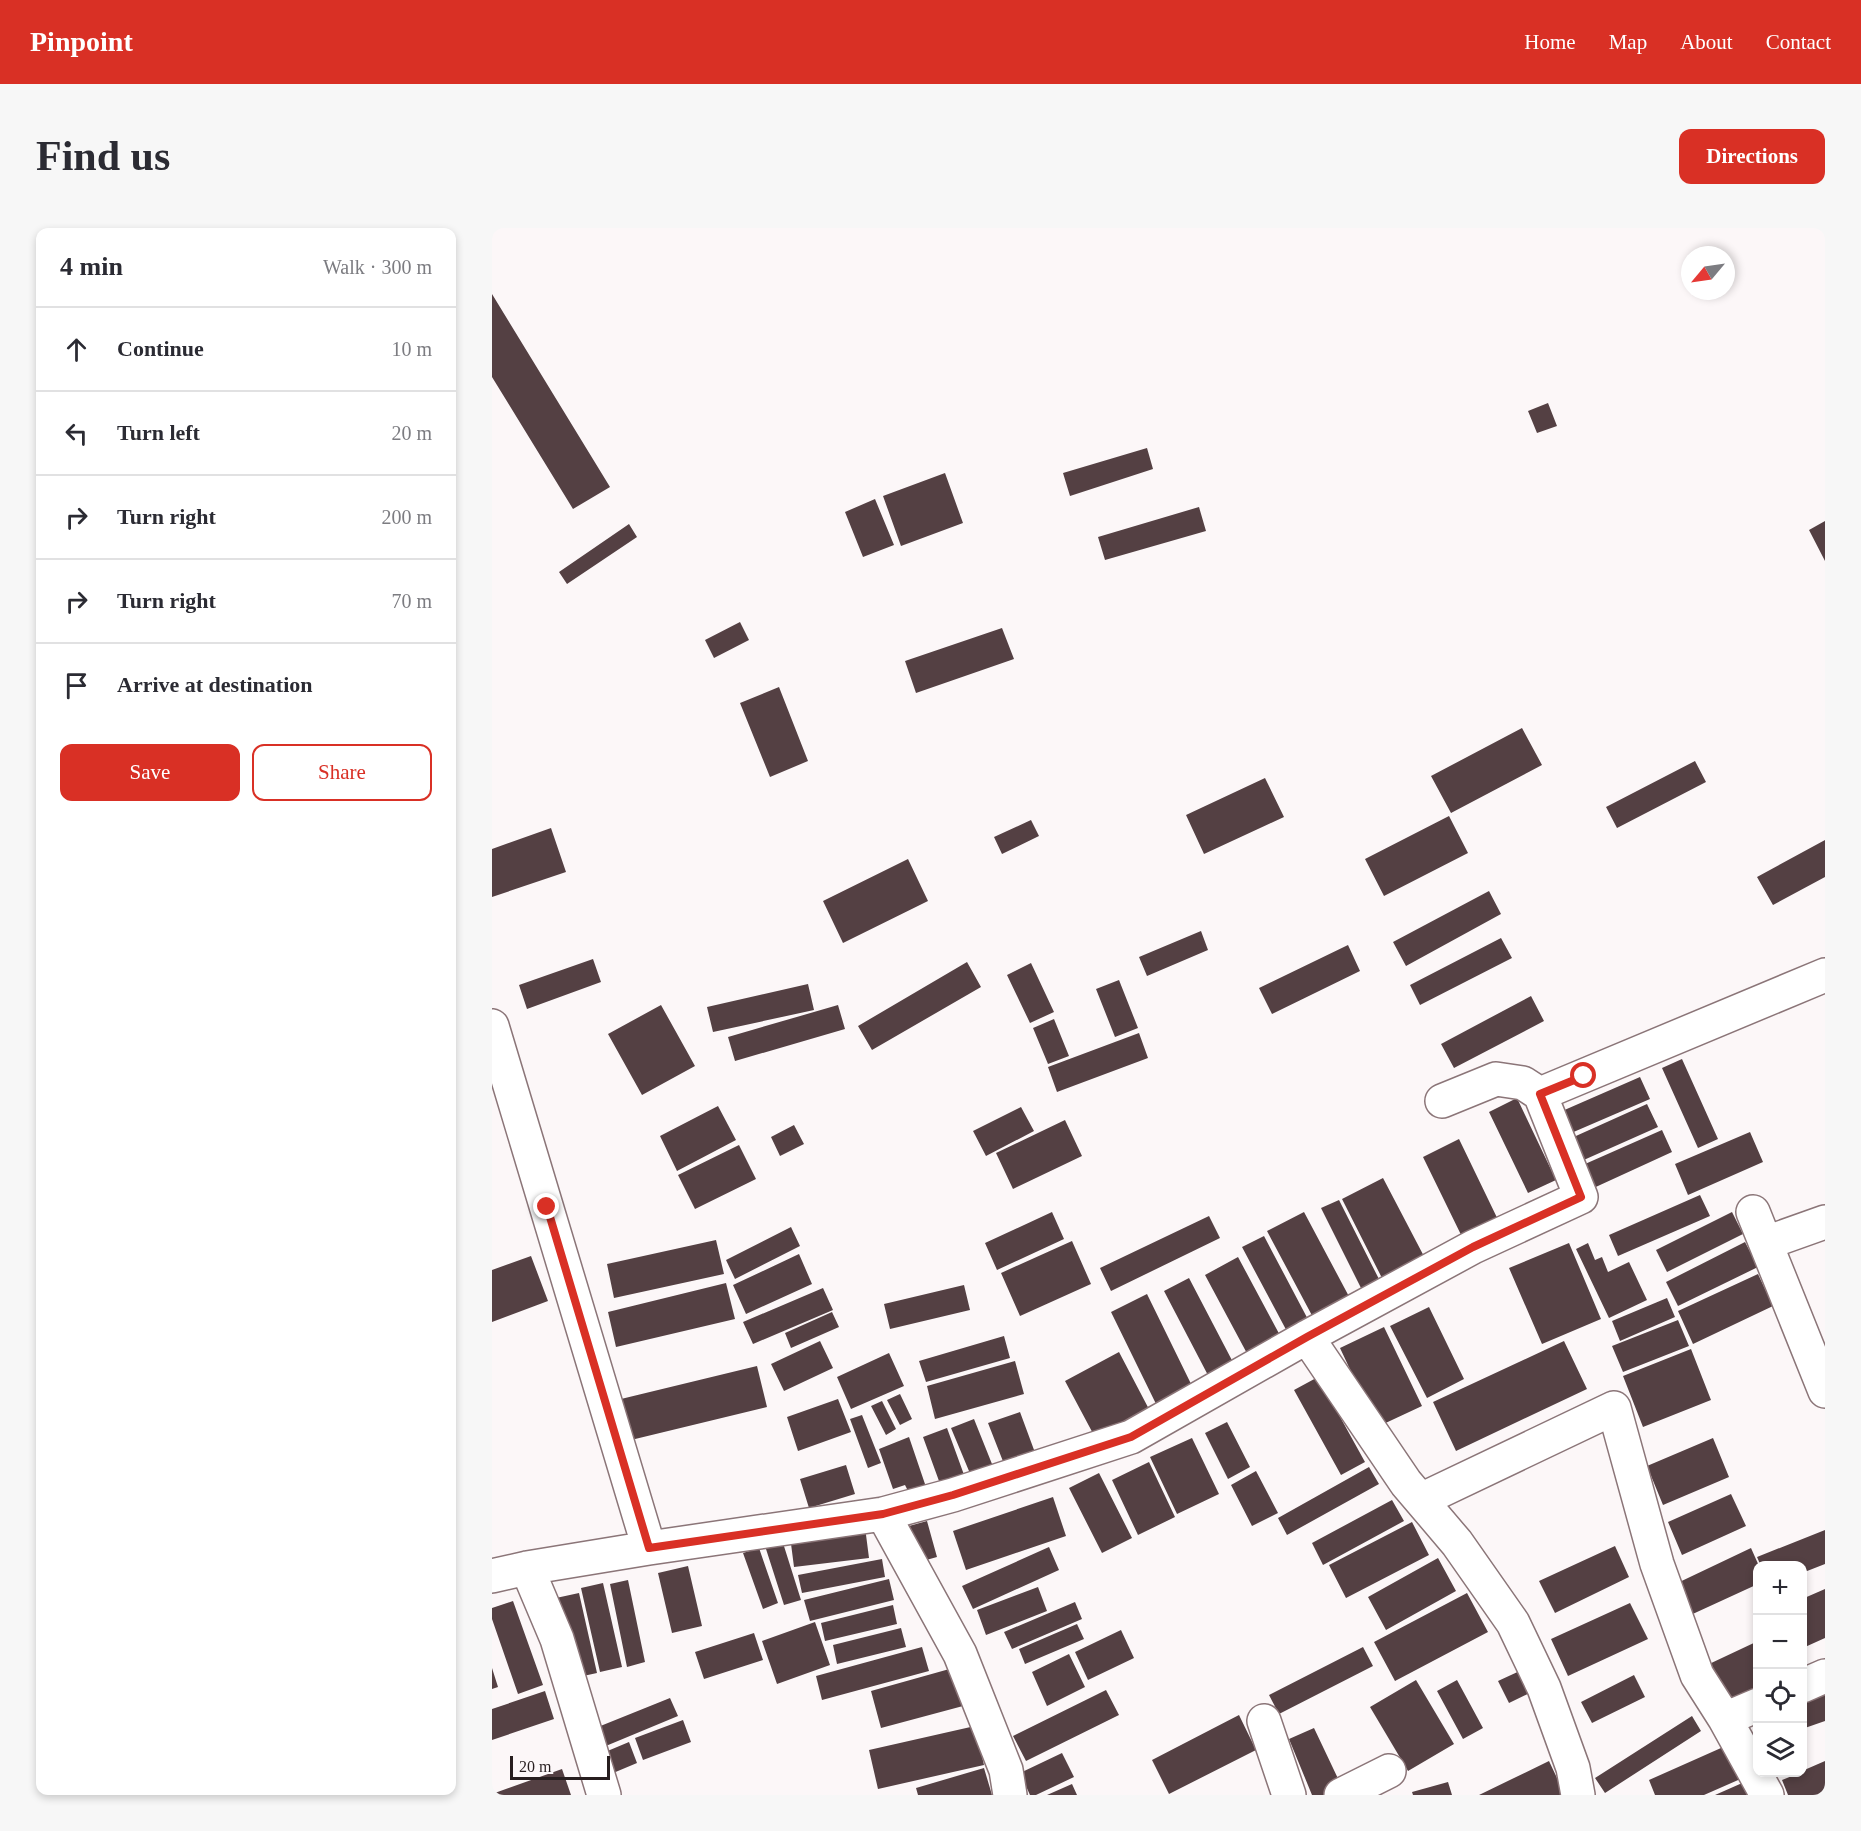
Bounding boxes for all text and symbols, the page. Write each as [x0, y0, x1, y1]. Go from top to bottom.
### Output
text: Pinpoint [30, 26, 133, 57]
text: Home [1524, 30, 1576, 54]
text: Map [1609, 30, 1647, 54]
text: About [1680, 30, 1733, 54]
text: Contact [1766, 30, 1831, 54]
button: Directions [1679, 129, 1825, 184]
text: Find us [36, 133, 170, 179]
north arrow [1681, 246, 1735, 300]
text: 4 min [60, 252, 123, 281]
text: Walk · 300 m [323, 256, 432, 278]
icon: ahead [60, 333, 93, 366]
text: Continue [117, 336, 204, 361]
text: 10 m [391, 338, 432, 360]
icon: left [60, 417, 93, 450]
text: Turn left [117, 420, 200, 445]
text: 20 m [391, 422, 432, 444]
icon: right [60, 501, 93, 534]
text: Turn right [117, 504, 216, 529]
text: 200 m [381, 506, 432, 528]
icon: right [60, 585, 93, 618]
text: Turn right [117, 588, 216, 613]
text: 70 m [391, 590, 432, 612]
icon: arrive [60, 669, 93, 702]
text: Arrive at destination [117, 672, 313, 697]
button: Save [60, 744, 240, 801]
button: Share [252, 744, 432, 801]
route start [1570, 1062, 1596, 1088]
route end [533, 1193, 559, 1219]
map controls [1753, 1561, 1807, 1777]
button: + [1753, 1561, 1807, 1615]
button: − [1753, 1615, 1807, 1669]
button: locate [1753, 1669, 1807, 1723]
button: layers [1753, 1723, 1807, 1777]
scale bar [510, 1753, 610, 1780]
text: 20 m [519, 1758, 551, 1775]

